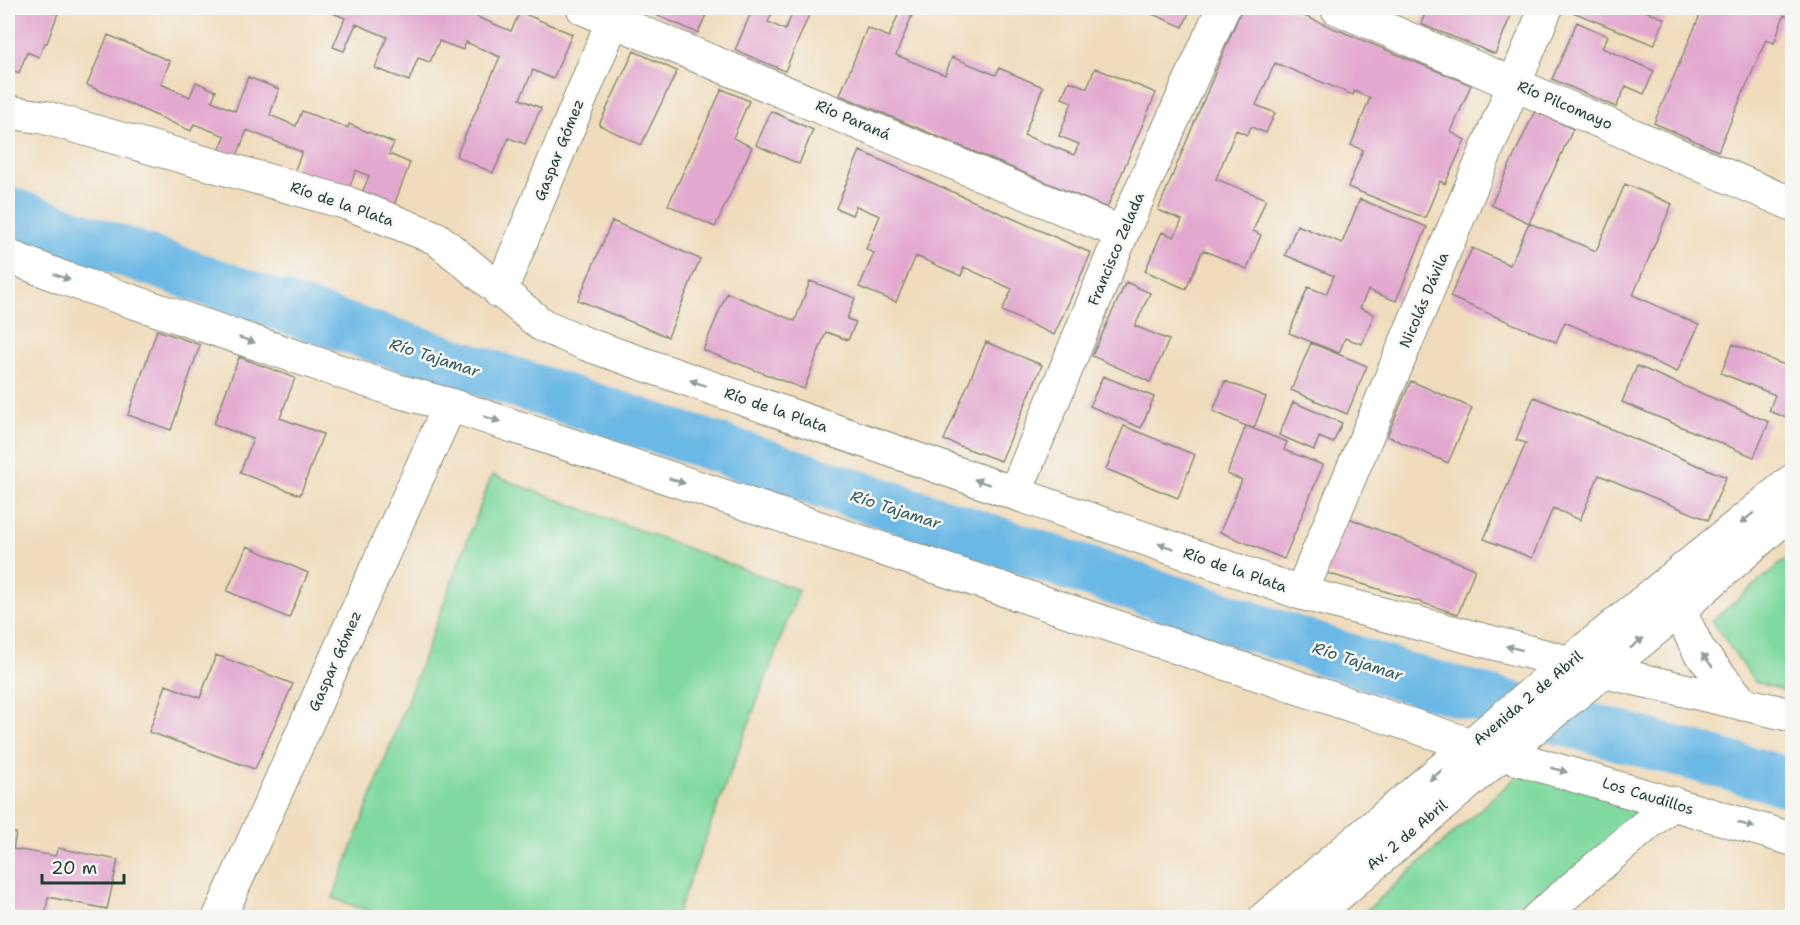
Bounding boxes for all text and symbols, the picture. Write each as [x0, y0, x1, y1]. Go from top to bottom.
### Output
street label: Río Pilcomayo [1514, 76, 1616, 134]
street label: Río Paraná [813, 95, 894, 145]
street label: Gaspar Gómez [529, 96, 589, 204]
street label: Río de la Plata [288, 177, 397, 231]
street label: Francisco Zelada [1083, 189, 1149, 309]
street label: Nicolás Dávila [1395, 248, 1453, 351]
one-way arrow [53, 273, 71, 282]
water label: Río Tajamar [387, 333, 483, 382]
one-way arrow [238, 335, 256, 345]
one-way arrow [689, 378, 707, 388]
street label: Río de la Plata [722, 383, 831, 437]
one-way arrow [483, 415, 501, 425]
one-way arrow [668, 476, 686, 486]
one-way arrow [973, 476, 991, 486]
water label: Río Tajamar [848, 485, 944, 534]
one-way arrow [1739, 512, 1755, 525]
one-way arrow [1157, 540, 1175, 550]
street label: Río de la Plata [1181, 543, 1290, 597]
street label: Gaspar Gómez [304, 608, 366, 714]
water label: Río Tajamar [1310, 637, 1406, 686]
one-way arrow [1630, 638, 1645, 650]
one-way arrow [1505, 642, 1523, 652]
street label: Avenida 2 de Abril [1469, 646, 1587, 750]
one-way arrow [1700, 652, 1713, 668]
one-way arrow [1550, 766, 1568, 775]
one-way arrow [1428, 768, 1443, 781]
street label: Los Caudillos [1600, 773, 1696, 819]
street label: Av. 2 de Abril [1362, 795, 1452, 875]
one-way arrow [1737, 821, 1755, 830]
scale bar [42, 847, 124, 885]
text: 20 m [51, 856, 97, 880]

